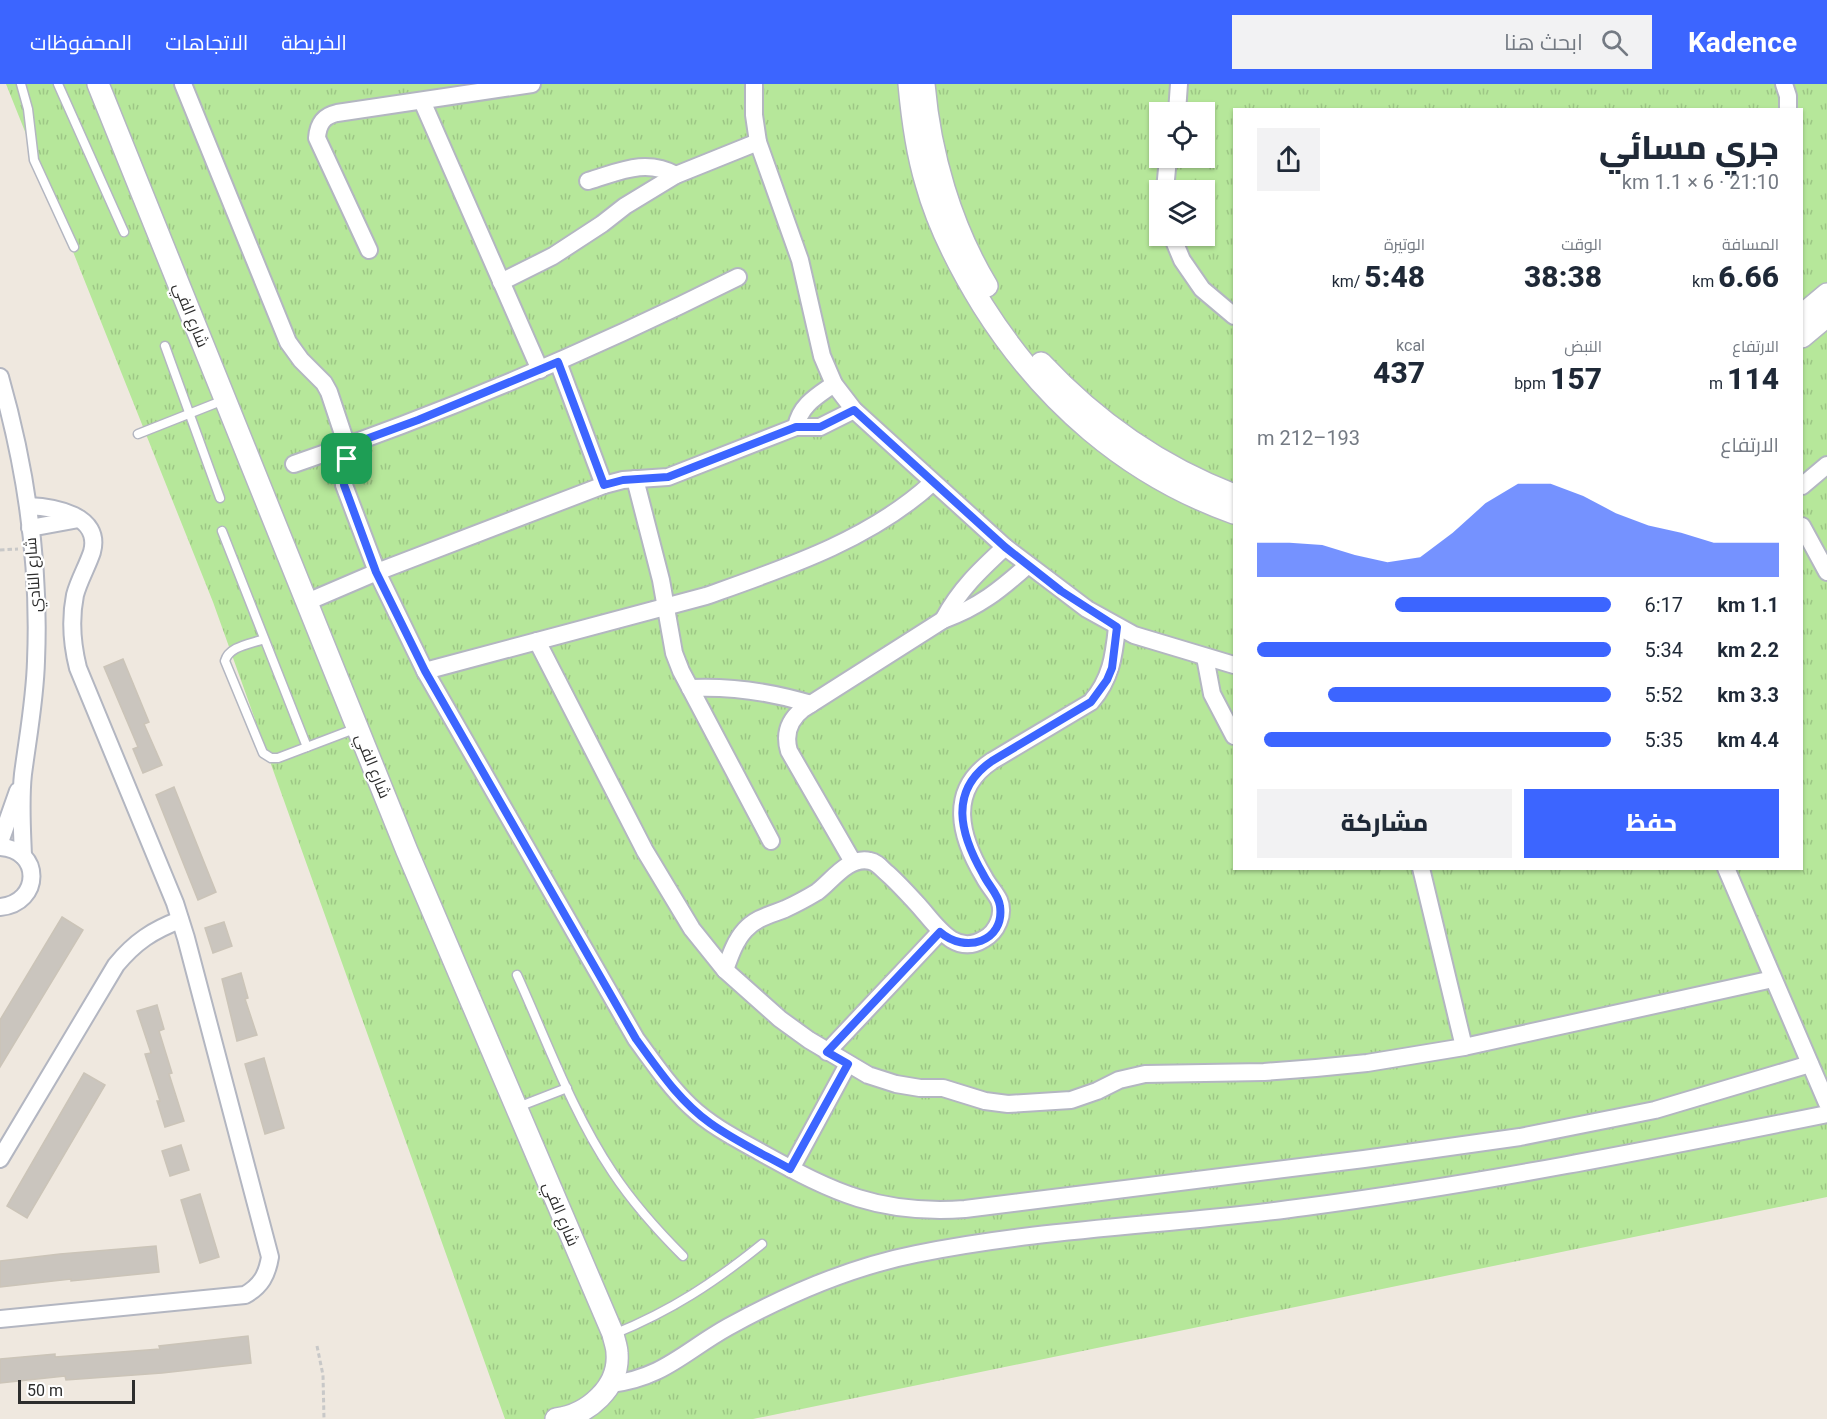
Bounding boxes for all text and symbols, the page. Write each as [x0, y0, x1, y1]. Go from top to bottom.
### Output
search box [1232, 15, 1652, 69]
icon: search [1598, 26, 1631, 59]
text: Kadence [1688, 26, 1797, 59]
text: ابحث هنا [1504, 30, 1583, 55]
text: المحفوظات [30, 31, 132, 55]
text: الاتجاهات [165, 31, 248, 55]
text: الخريطة [281, 31, 347, 55]
map controls [1149, 102, 1215, 246]
button: locate [1149, 102, 1215, 168]
button: share [1257, 128, 1320, 191]
text: جري مسائي [1599, 128, 1779, 167]
text: 21:10 · 6 × 1.1 km [1622, 170, 1779, 194]
button: layers [1149, 180, 1215, 246]
text: الوتيرة [1384, 235, 1425, 254]
text: الوقت [1561, 235, 1602, 254]
text: المسافة [1722, 235, 1779, 254]
text: 5:48 [1364, 259, 1425, 294]
text: 38:38 [1524, 259, 1602, 294]
text: 6.66 [1718, 259, 1779, 294]
text: /km [1332, 272, 1364, 291]
text: km [1692, 272, 1718, 291]
street label: شارع الفي [166, 280, 213, 352]
text: kcal [1396, 336, 1425, 355]
text: النبض [1564, 337, 1602, 356]
text: الارتفاع [1732, 337, 1779, 356]
text: 437 [1373, 355, 1425, 390]
text: 157 [1550, 361, 1602, 396]
text: 114 [1727, 361, 1779, 396]
text: bpm [1514, 374, 1550, 393]
text: m [1709, 374, 1727, 393]
text: 193–212 m [1257, 426, 1360, 450]
pin [321, 433, 372, 484]
text: الارتفاع [1720, 433, 1779, 457]
icon: arrive [330, 442, 363, 475]
street label: شارع النادي [21, 537, 49, 613]
text: 6:17 [1644, 593, 1683, 617]
text: 1.1 km [1717, 593, 1779, 617]
text: 5:34 [1644, 638, 1683, 662]
text: 2.2 km [1717, 638, 1779, 662]
text: 5:52 [1644, 683, 1683, 707]
text: 3.3 km [1717, 683, 1779, 707]
text: 5:35 [1644, 728, 1683, 752]
text: 4.4 km [1717, 728, 1779, 752]
street label: شارع الفي [348, 731, 395, 803]
button: مشاركة [1257, 789, 1512, 858]
button: حفظ [1524, 789, 1779, 858]
street label: شارع الفي [535, 1179, 583, 1251]
scale bar [18, 1377, 135, 1404]
text: 50 m [27, 1381, 63, 1400]

